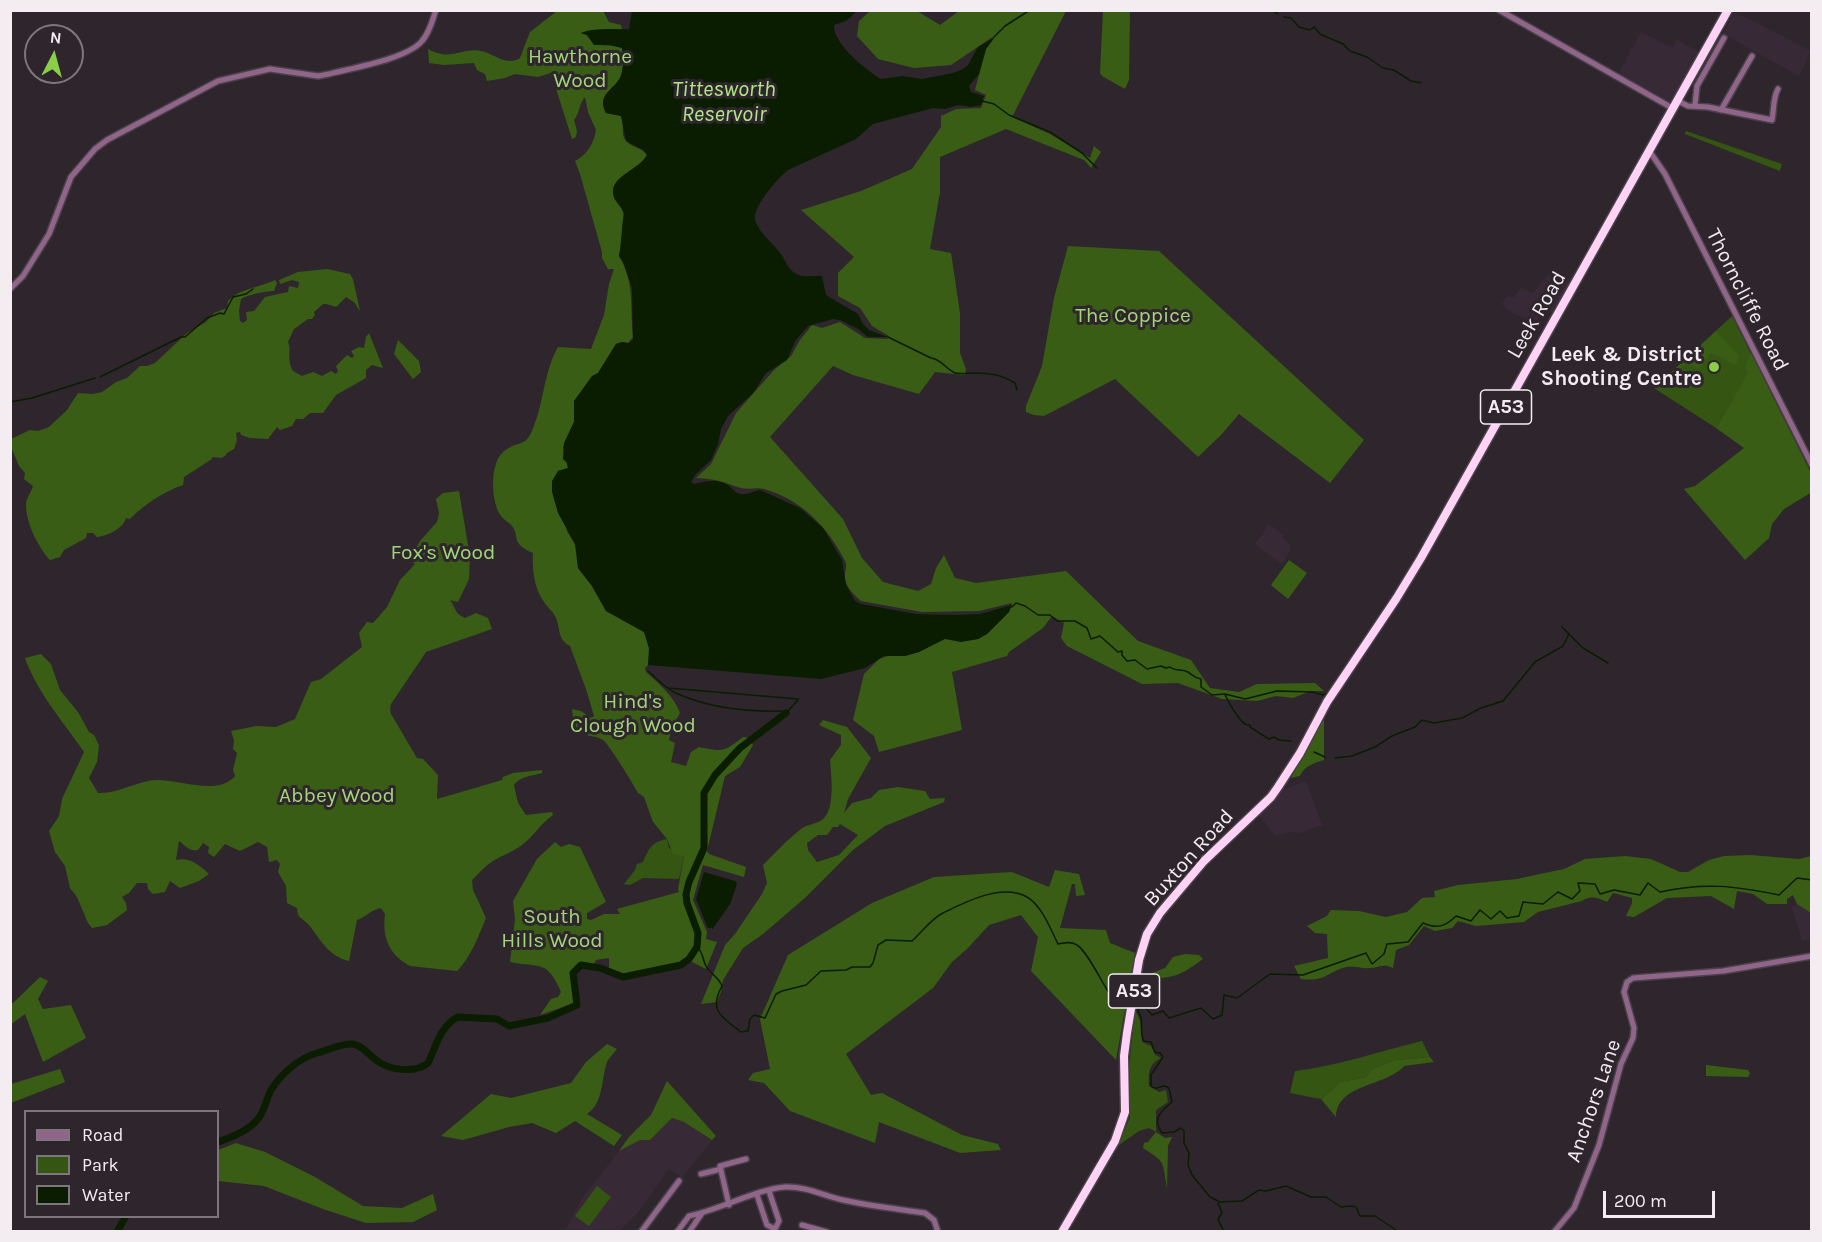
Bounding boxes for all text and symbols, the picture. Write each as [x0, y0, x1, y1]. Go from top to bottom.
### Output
north arrow [24, 24, 84, 84]
text: N [49, 28, 62, 48]
park label: Hawthorne Wood [528, 44, 632, 94]
water label: Tittesworth Reservoir [672, 77, 776, 128]
street label: Thorncliffe Road [1700, 225, 1794, 375]
street label: Leek Road [1502, 267, 1572, 363]
park label: The Coppice [1075, 303, 1191, 329]
place label: Leek & District Shooting Centre [1541, 342, 1702, 392]
marker: Leek & District Shooting Centre [1707, 360, 1721, 374]
road number: A53 [1480, 390, 1532, 424]
park label: Fox's Wood [391, 540, 495, 566]
park label: Hind's Clough Wood [570, 689, 696, 739]
park label: Abbey Wood [279, 783, 395, 809]
street label: Buxton Road [1139, 804, 1239, 912]
park label: South Hills Wood [501, 904, 603, 954]
road number: A53 [1108, 974, 1160, 1008]
street label: Anchors Lane [1561, 1036, 1627, 1166]
legend [24, 1110, 219, 1218]
text: Road [82, 1124, 123, 1146]
text: Park [82, 1154, 119, 1176]
scale bar [1606, 1179, 1718, 1217]
text: Water [82, 1184, 130, 1206]
text: 200 m [1614, 1190, 1667, 1212]

